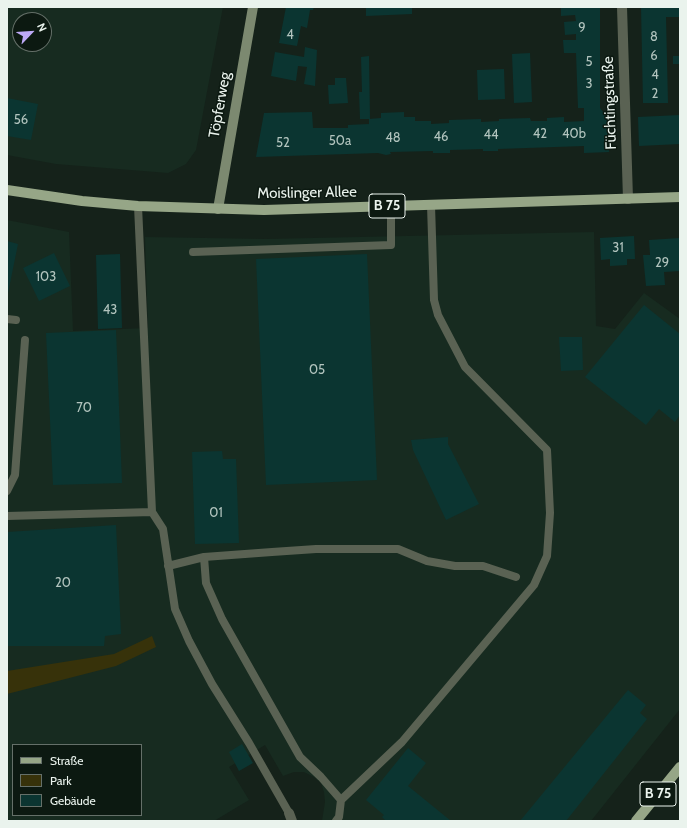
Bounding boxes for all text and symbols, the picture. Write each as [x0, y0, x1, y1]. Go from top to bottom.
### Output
north arrow [12, 12, 52, 52]
house number: 9 [578, 20, 586, 36]
text: N [34, 21, 50, 34]
house number: 4 [286, 27, 294, 43]
house number: 8 [650, 29, 658, 45]
house number: 6 [650, 48, 658, 64]
house number: 5 [585, 54, 593, 70]
street label: Füchtingstraße [599, 56, 621, 150]
house number: 4 [651, 67, 659, 83]
street label: Töpferweg [205, 71, 235, 139]
house number: 3 [585, 76, 593, 92]
house number: 2 [652, 86, 658, 102]
house number: 56 [14, 112, 28, 128]
house number: 42 [533, 126, 547, 142]
house number: 40b [562, 126, 586, 142]
house number: 44 [483, 127, 499, 143]
house number: 46 [434, 129, 448, 145]
house number: 48 [385, 130, 401, 146]
house number: 50a [329, 133, 351, 149]
house number: 52 [276, 135, 290, 151]
street label: Moislinger Allee [257, 183, 357, 203]
road number: B 75 [369, 194, 405, 218]
house number: 31 [612, 240, 624, 256]
house number: 29 [655, 255, 669, 271]
house number: 103 [36, 269, 56, 285]
house number: 43 [103, 302, 117, 318]
house number: 05 [309, 362, 325, 378]
house number: 70 [76, 400, 92, 416]
house number: 01 [209, 505, 223, 521]
house number: 20 [55, 575, 71, 591]
legend [12, 744, 142, 816]
text: Straße [50, 753, 83, 768]
text: Park [50, 773, 72, 788]
road number: B 75 [640, 782, 676, 806]
text: Gebäude [50, 793, 96, 808]

